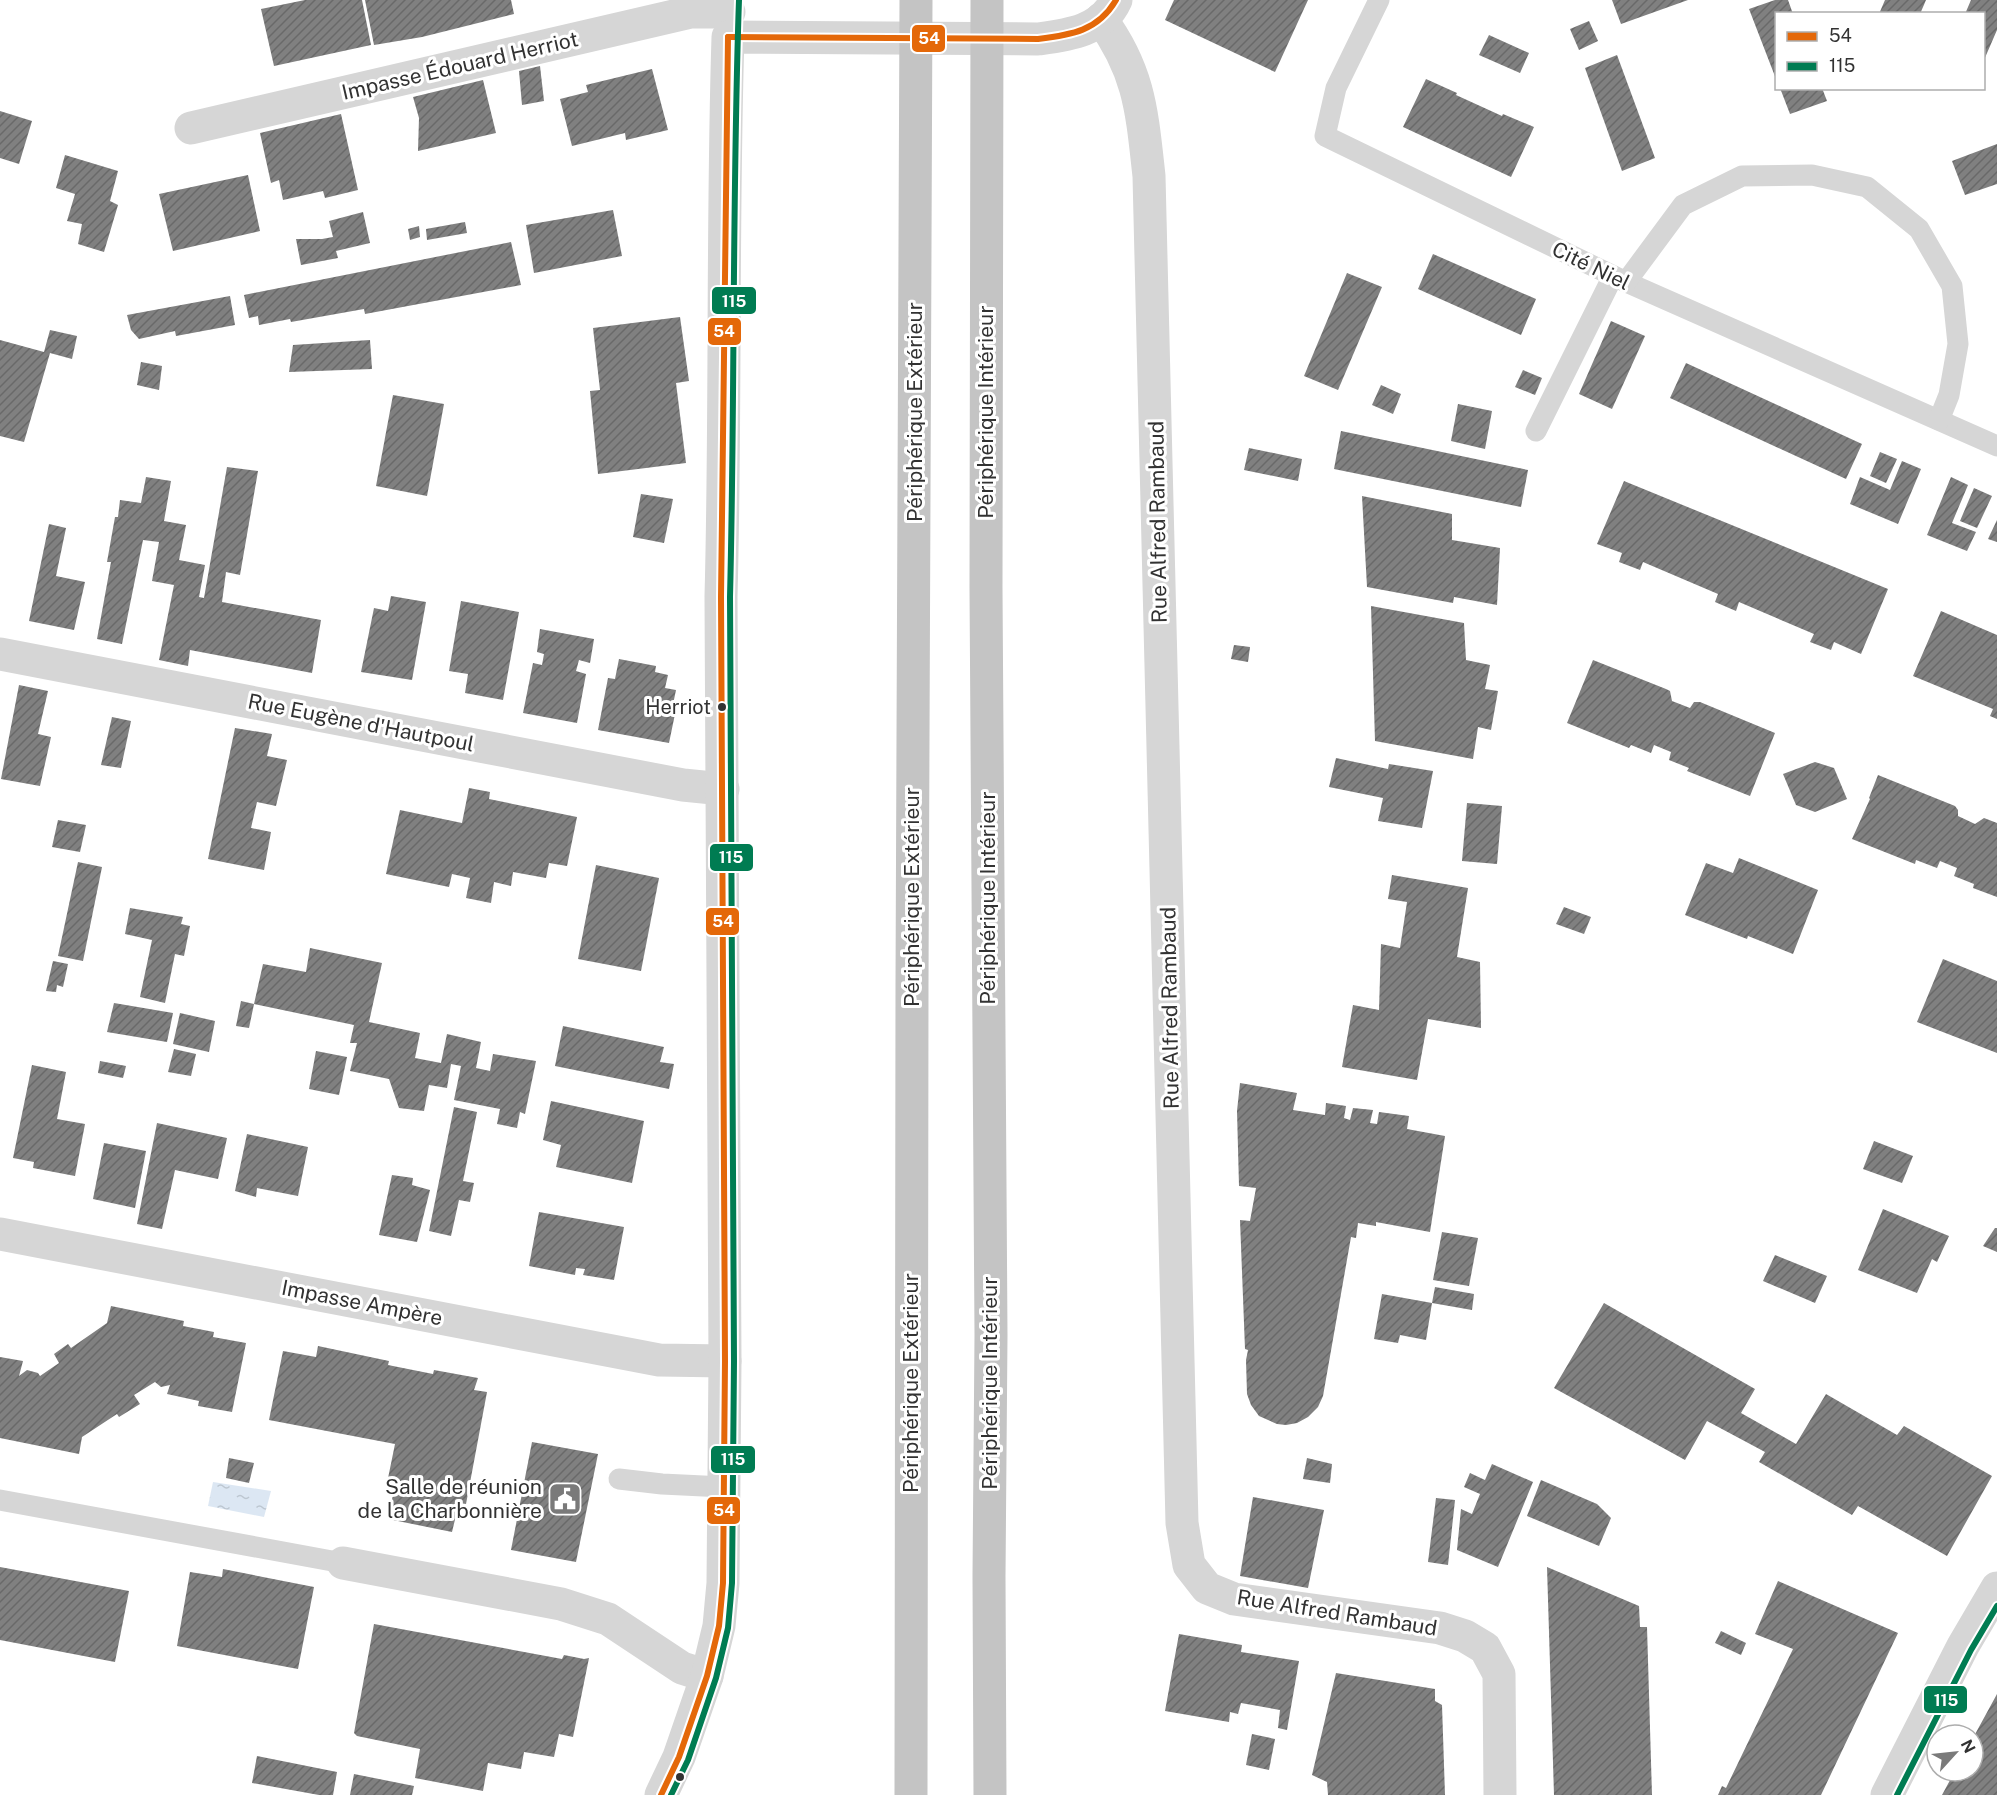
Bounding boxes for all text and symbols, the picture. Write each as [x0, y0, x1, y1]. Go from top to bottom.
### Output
legend [1775, 12, 1985, 90]
line badge: 54 [911, 24, 946, 53]
text: 54 [1829, 25, 1852, 46]
street label: Impasse Édouard Herriot [339, 26, 581, 105]
text: 54 [918, 29, 940, 48]
text: 115 [1829, 55, 1855, 76]
street label: Cité Niel [1548, 236, 1634, 295]
line badge: 115 [711, 286, 757, 315]
text: 115 [722, 292, 746, 311]
street label: Périphérique Extérieur [902, 302, 927, 522]
street label: Périphérique Intérieur [973, 305, 998, 519]
line badge: 54 [707, 317, 742, 346]
text: 54 [713, 322, 735, 341]
street label: Rue Alfred Rambaud [1143, 421, 1172, 623]
street label: Rue Eugène d'Hautpoul [246, 688, 476, 757]
place label: Herriot [645, 695, 711, 719]
marker: Herriot [716, 701, 728, 713]
street label: Périphérique Extérieur [899, 787, 924, 1007]
street label: Périphérique Intérieur [975, 791, 1000, 1005]
line badge: 115 [709, 843, 754, 872]
text: 115 [719, 848, 743, 867]
line badge: 54 [705, 907, 740, 936]
street label: Rue Alfred Rambaud [1155, 907, 1184, 1109]
text: 54 [712, 912, 734, 931]
street label: Périphérique Extérieur [898, 1273, 923, 1493]
street label: Impasse Ampère [279, 1275, 445, 1330]
street label: Périphérique Intérieur [977, 1276, 1002, 1490]
line badge: 115 [710, 1445, 756, 1474]
text: 115 [721, 1450, 745, 1469]
place label: Salle de réunion de la Charbonnière [358, 1474, 542, 1523]
public building icon: Salle de réunion de la Charbonnière [547, 1481, 583, 1517]
line badge: 54 [706, 1496, 741, 1525]
text: 54 [713, 1501, 735, 1520]
street label: Rue Alfred Rambaud [1235, 1584, 1439, 1641]
line badge: 115 [1923, 1685, 1968, 1714]
text: 115 [1934, 1691, 1958, 1710]
north arrow [1925, 1723, 1985, 1783]
text: N [1957, 1737, 1979, 1756]
unlabelled marker [674, 1771, 686, 1783]

